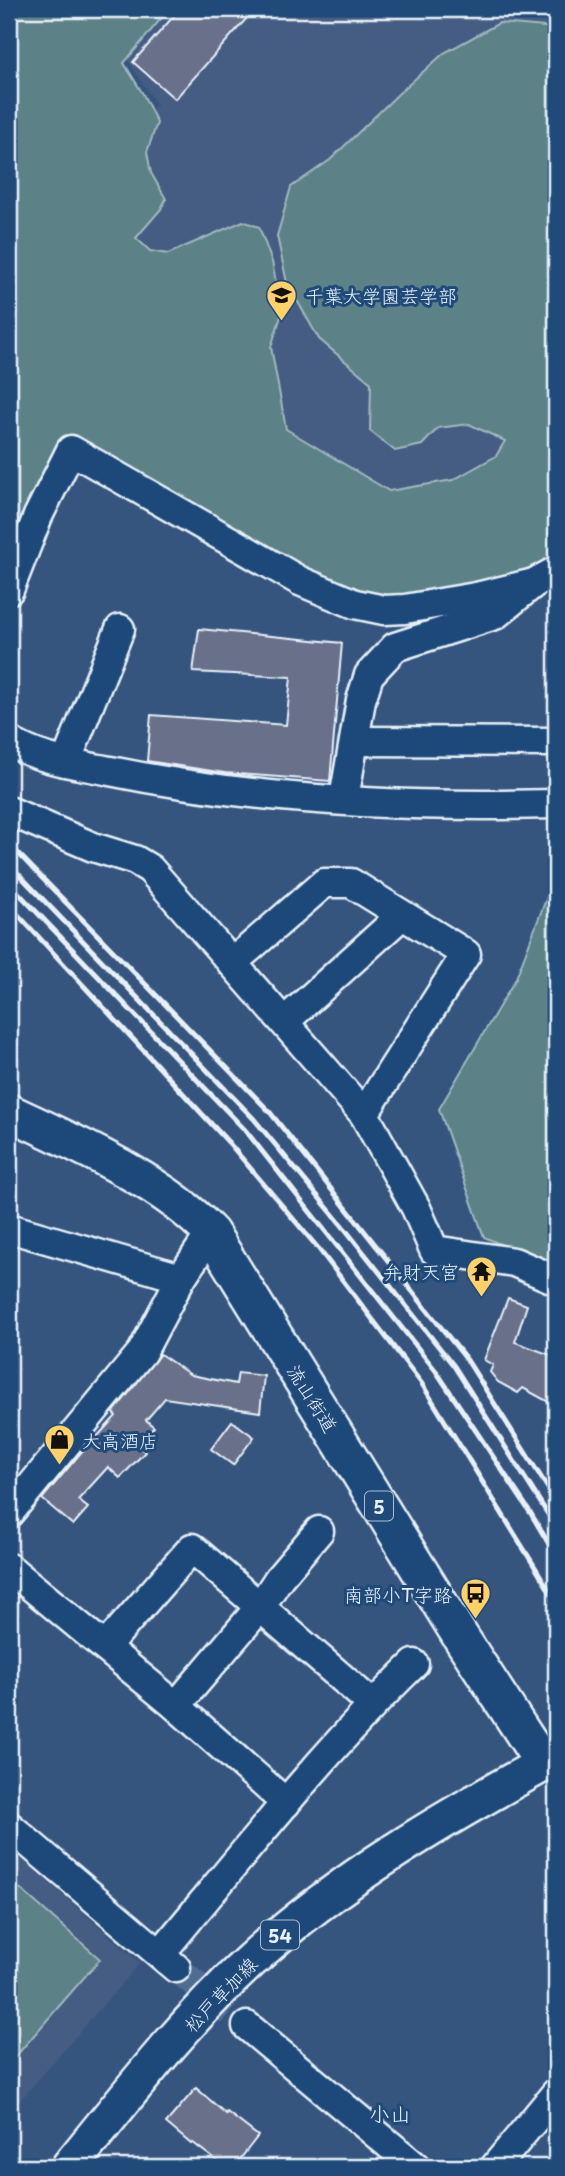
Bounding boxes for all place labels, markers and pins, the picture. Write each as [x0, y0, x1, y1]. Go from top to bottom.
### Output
school or university icon: 千葉大学園芸学部 [265, 278, 299, 322]
place label: 千葉大学園芸学部 [305, 281, 457, 309]
temple icon: 弁財天宮 [465, 1254, 499, 1298]
place label: 弁財天宮 [383, 1257, 459, 1285]
shop icon: 大高酒店 [42, 1423, 76, 1467]
place label: 大高酒店 [82, 1426, 158, 1454]
bus stop icon: 南部小T字路 [458, 1577, 492, 1621]
place label: 南部小T字路 [344, 1580, 452, 1608]

